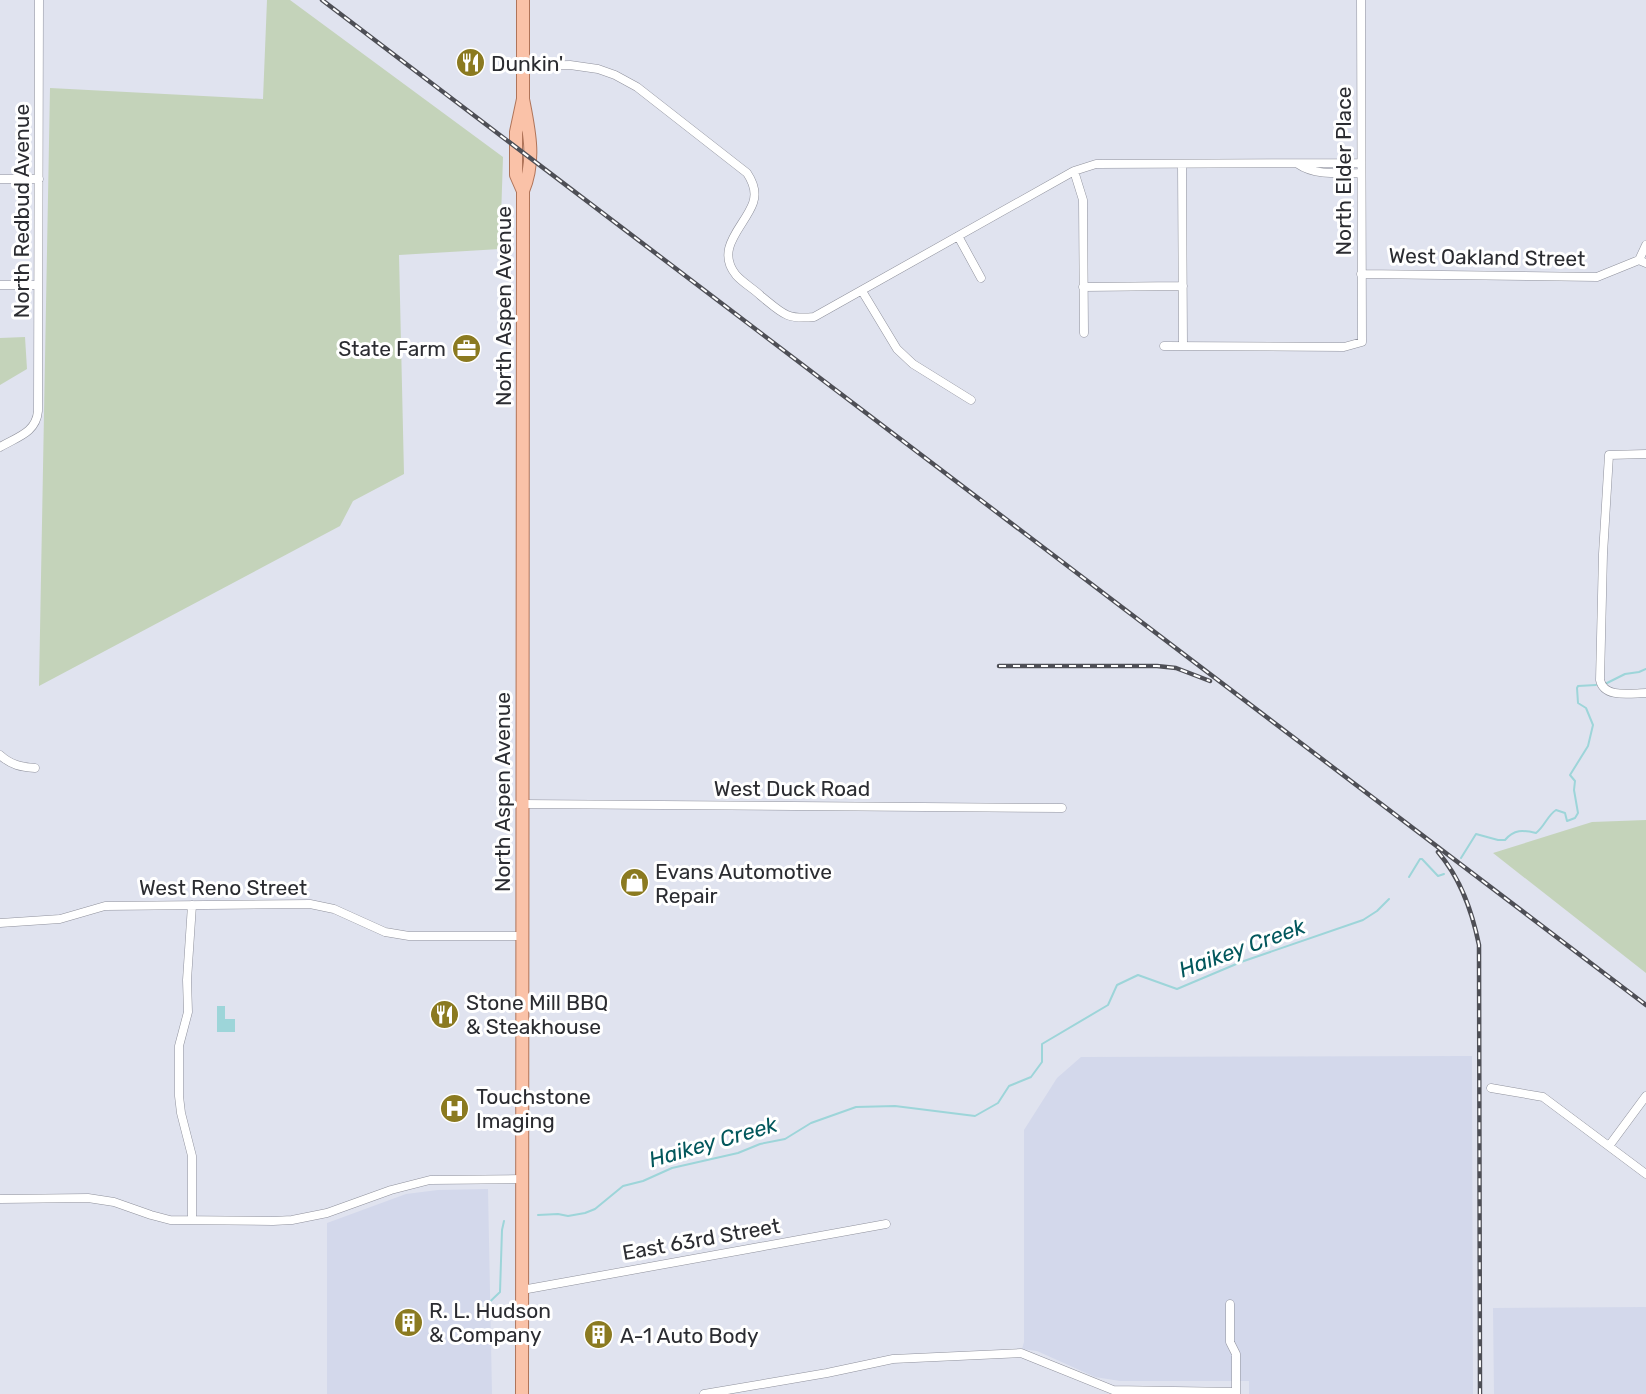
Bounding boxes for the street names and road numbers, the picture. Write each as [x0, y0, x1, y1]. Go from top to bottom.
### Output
street label: North Elder Place [1331, 86, 1356, 256]
street label: North Redbud Avenue [9, 104, 34, 318]
street label: North Aspen Avenue [491, 206, 516, 406]
street label: West Oakland Street [1388, 243, 1586, 271]
street label: North Aspen Avenue [490, 692, 515, 892]
street label: West Duck Road [714, 776, 870, 801]
street label: West Reno Street [139, 875, 307, 900]
street label: East 63rd Street [620, 1213, 782, 1265]

